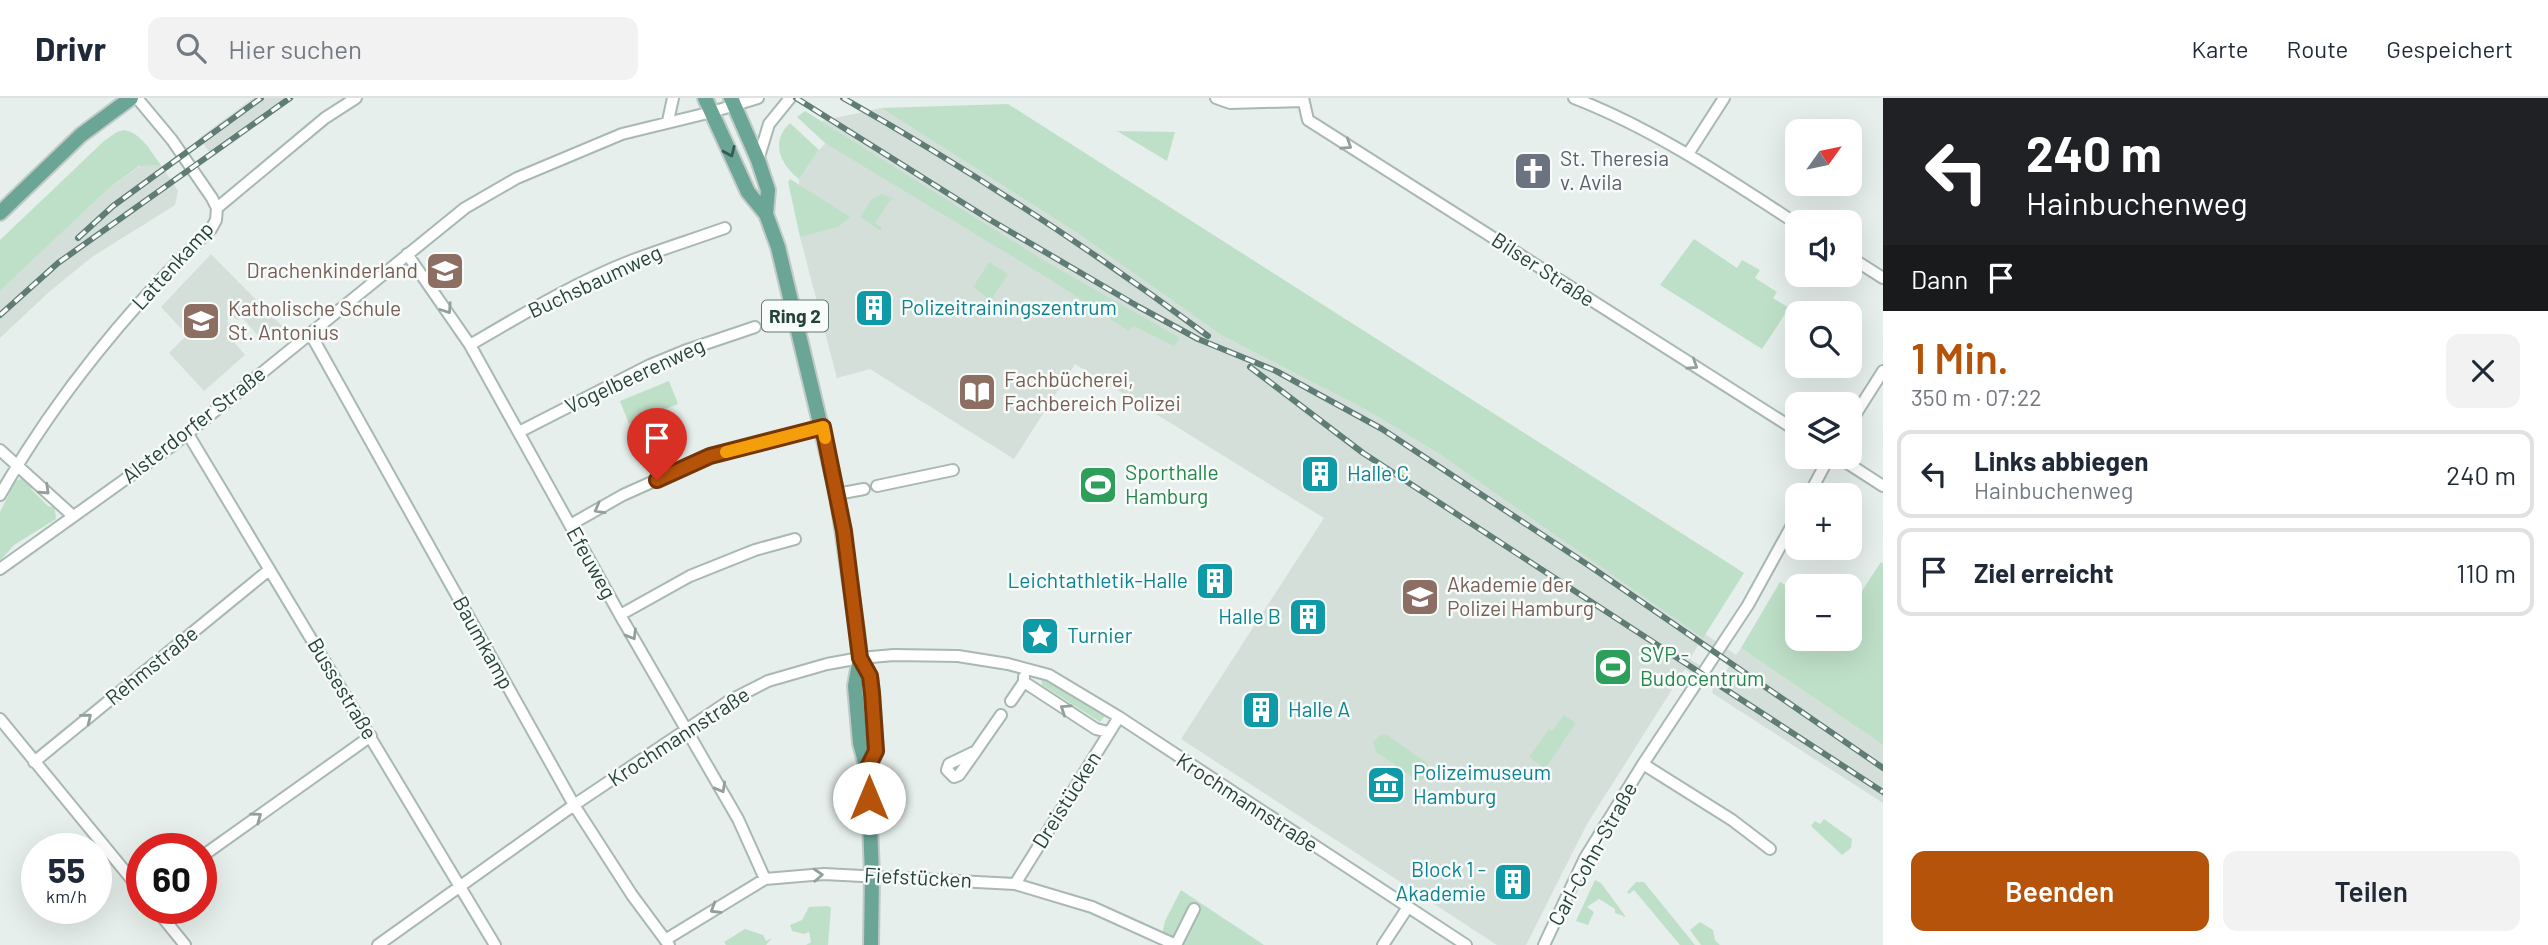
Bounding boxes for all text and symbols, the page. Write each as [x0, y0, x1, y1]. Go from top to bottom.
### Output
search box [148, 17, 638, 80]
text: Drivr [35, 28, 106, 68]
icon: search [172, 29, 210, 67]
text: Hier suchen [228, 33, 362, 64]
text: Karte [2191, 34, 2249, 63]
text: Route [2287, 34, 2348, 63]
text: Gespeichert [2386, 34, 2513, 63]
north arrow [1785, 119, 1862, 196]
map controls [1785, 119, 1862, 651]
text: 240 m [2026, 123, 2162, 182]
icon: left [1911, 126, 2002, 217]
one-way arrow [1339, 136, 1352, 149]
one-way arrow [722, 145, 736, 157]
place label: St. Theresia v. Avila [1560, 145, 1669, 194]
church icon: St. Theresia v. Avila [1512, 150, 1554, 192]
text: Hainbuchenweg [2026, 183, 2248, 221]
button: sound [1785, 210, 1862, 287]
street label: Lattenkamp [126, 216, 218, 314]
street label: Bilser Straße [1488, 226, 1600, 311]
street label: Buchsbaumweg [524, 239, 665, 322]
school or university icon: Drachenkinderland [424, 250, 466, 292]
place label: Drachenkinderland [247, 257, 418, 282]
icon: arrive [1982, 259, 2020, 297]
text: Dann [1911, 263, 1968, 294]
building icon: Polizeitrainingszentrum [853, 287, 895, 329]
place label: Polizeitrainingszentrum [901, 294, 1117, 319]
place label: Katholische Schule St. Antonius [228, 295, 401, 344]
school or university icon: Katholische Schule St. Antonius [180, 300, 222, 342]
road number: Ring 2 [762, 300, 828, 331]
one-way arrow [439, 301, 451, 314]
button: search [1785, 301, 1862, 378]
street label: Vogelbeerenweg [561, 331, 708, 418]
text: 1 Min. [1911, 332, 2009, 382]
button: close [2446, 334, 2520, 408]
one-way arrow [1685, 357, 1698, 370]
street label: Alsterdorfer Straße [116, 360, 270, 488]
place label: Fachbücherei, Fachbereich Polizei [1004, 366, 1181, 415]
library icon: Fachbücherei, Fachbereich Polizei [956, 371, 998, 413]
text: 350 m · 07:22 [1911, 383, 2042, 411]
button: layers [1785, 392, 1862, 469]
pin [627, 408, 687, 480]
icon: arrive [638, 419, 676, 457]
text: Links abbiegen [1974, 445, 2148, 476]
building icon: Halle C [1299, 453, 1341, 495]
icon: left [1915, 455, 1953, 493]
place label: Sporthalle Hamburg [1125, 459, 1219, 508]
text: 240 m [2446, 459, 2516, 490]
place label: Halle C [1347, 460, 1409, 485]
sports icon: Sporthalle Hamburg [1077, 464, 1119, 506]
text: Hainbuchenweg [1974, 476, 2133, 504]
one-way arrow [37, 482, 50, 494]
button: + [1785, 483, 1862, 560]
one-way arrow [593, 501, 606, 514]
street label: Efeuweg [562, 522, 622, 603]
icon: arrive [1915, 553, 1953, 591]
text: Ziel erreicht [1974, 557, 2114, 588]
text: 110 m [2456, 557, 2516, 588]
building icon: Leichtathletik-Halle [1194, 560, 1236, 602]
place label: Leichtathletik-Halle [1007, 567, 1188, 592]
place label: Akademie der Polizei Hamburg [1447, 571, 1594, 620]
button: − [1785, 574, 1862, 651]
school or university icon: Akademie der Polizei Hamburg [1399, 576, 1441, 618]
street label: Baumkamp [449, 591, 520, 693]
building icon: Halle B [1287, 596, 1329, 638]
place label: Halle B [1218, 603, 1281, 628]
place icon: Turnier [1019, 615, 1061, 657]
street label: Rehmstraße [100, 620, 202, 710]
place label: Turnier [1067, 622, 1133, 647]
one-way arrow [623, 627, 636, 640]
street label: Bussestraße [303, 633, 383, 744]
place label: SVP - Budocentrum [1640, 641, 1764, 690]
sports icon: SVP - Budocentrum [1592, 646, 1634, 688]
street label: Krochmannstraße [603, 681, 754, 791]
building icon: Halle A [1240, 689, 1282, 731]
place label: Halle A [1288, 696, 1351, 721]
one-way arrow [1060, 704, 1073, 717]
one-way arrow [80, 714, 92, 727]
street label: Dreistücken [1026, 746, 1105, 852]
street label: Krochmannstraße [1172, 747, 1323, 857]
place label: Polizeimuseum Hamburg [1413, 759, 1551, 808]
position arrow [832, 761, 906, 835]
museum icon: Polizeimuseum Hamburg [1365, 764, 1407, 806]
street label: Carl-Cohn-Straße [1542, 777, 1641, 929]
one-way arrow [713, 780, 726, 793]
one-way arrow [249, 813, 262, 825]
speed limit sign: 60 [126, 833, 217, 924]
text: 55 [48, 848, 85, 890]
button: Beenden [1911, 851, 2209, 931]
button: Teilen [2223, 851, 2520, 931]
place label: Block 1 - Akademie [1396, 856, 1486, 905]
street label: Fiefstücken [863, 861, 973, 892]
building icon: Block 1 - Akademie [1492, 861, 1534, 903]
one-way arrow [813, 867, 824, 882]
text: km/h [46, 885, 87, 907]
one-way arrow [710, 901, 723, 914]

